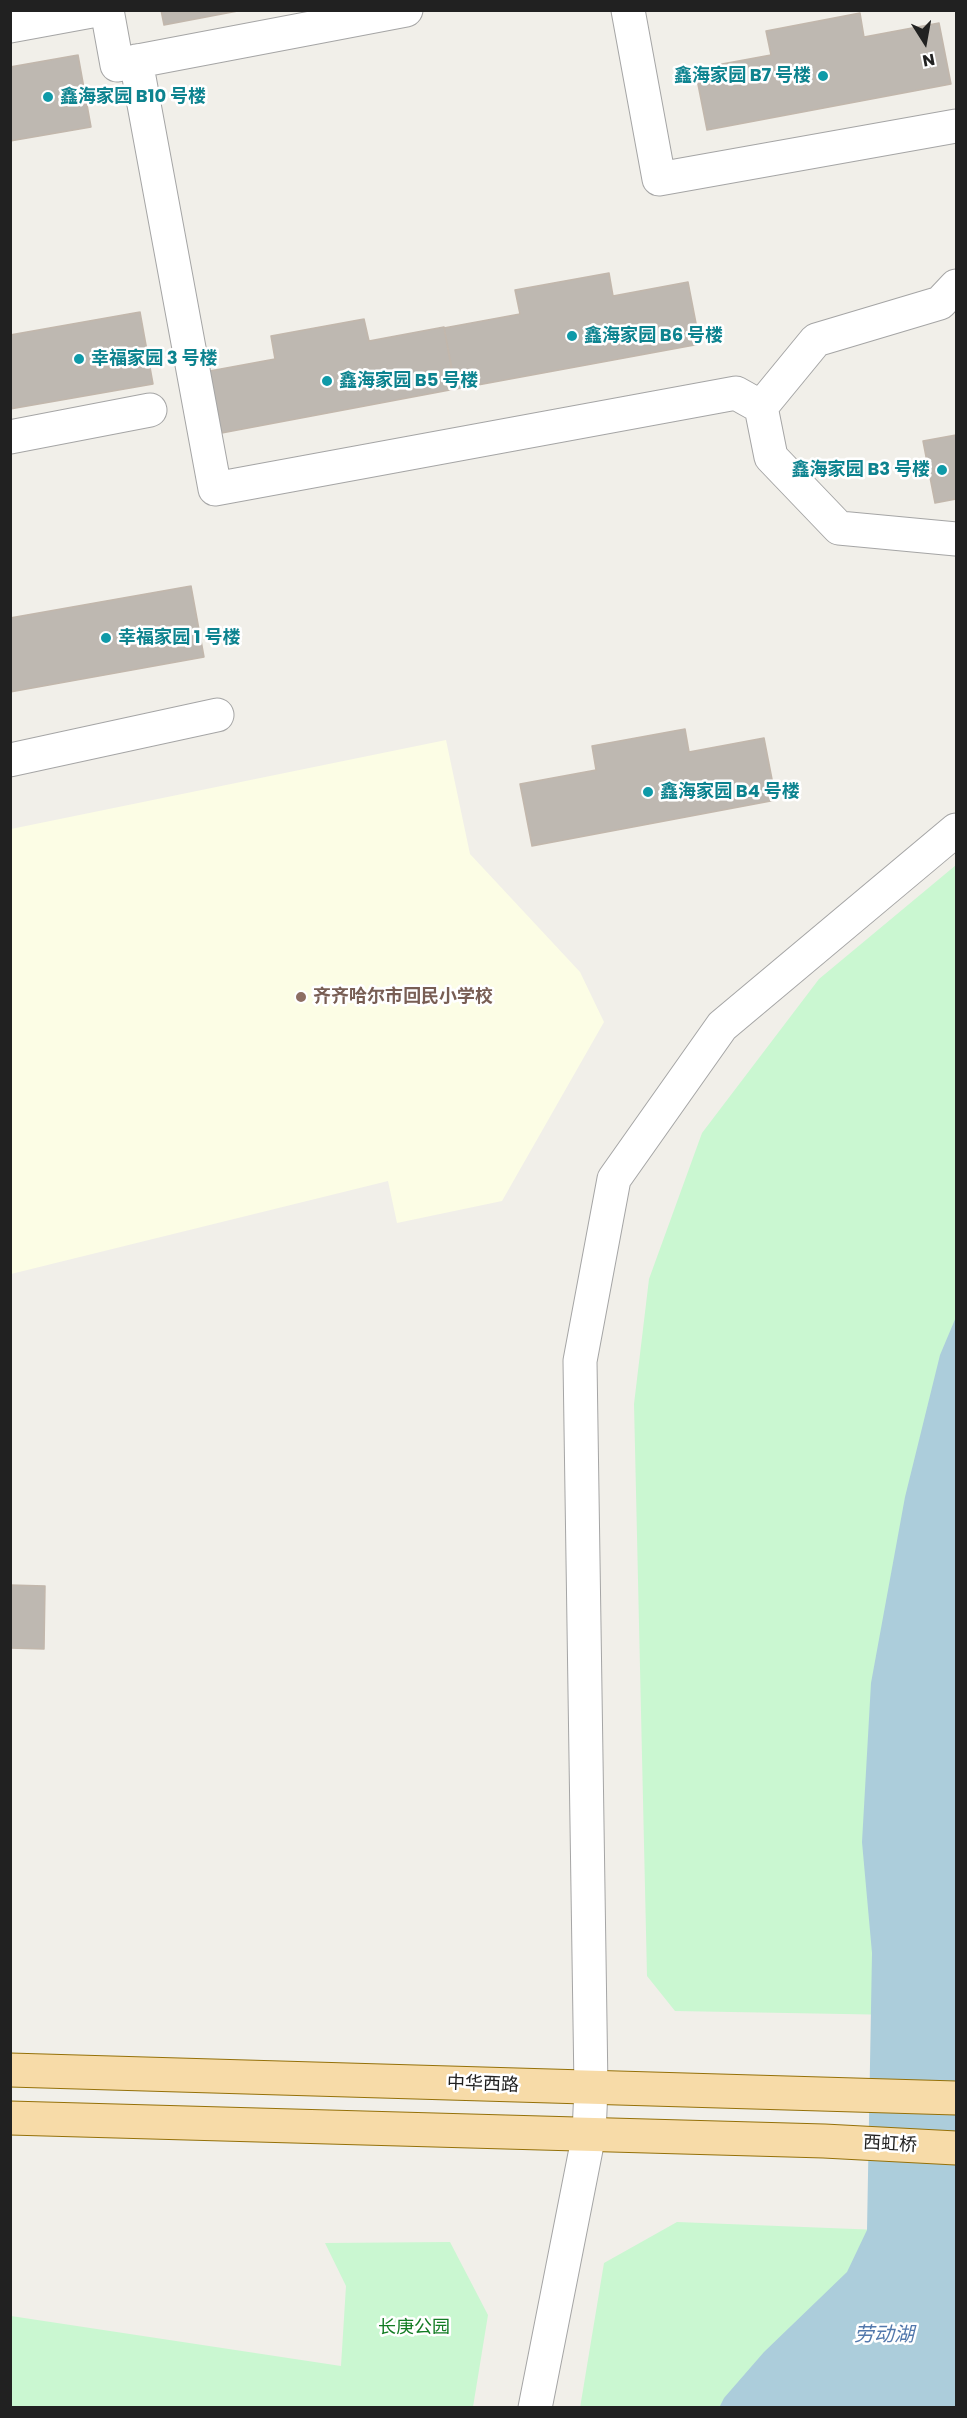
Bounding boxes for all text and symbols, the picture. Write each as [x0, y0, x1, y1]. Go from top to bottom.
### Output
north arrow [895, 12, 955, 72]
text: N [920, 48, 937, 73]
place label: 鑫海家园 B7 号楼 [674, 65, 811, 87]
marker: 鑫海家园 B7 号楼 [816, 69, 830, 83]
place label: 鑫海家园 B10 号楼 [60, 86, 206, 108]
marker: 鑫海家园 B10 号楼 [41, 90, 55, 104]
place label: 鑫海家园 B6 号楼 [584, 325, 723, 347]
marker: 鑫海家园 B6 号楼 [565, 329, 579, 343]
place label: 幸福家园 3 号楼 [91, 348, 218, 370]
marker: 幸福家园 3 号楼 [72, 352, 86, 366]
place label: 鑫海家园 B5 号楼 [339, 370, 478, 392]
marker: 鑫海家园 B5 号楼 [320, 374, 334, 388]
place label: 鑫海家园 B3 号楼 [792, 459, 930, 481]
marker: 鑫海家园 B3 号楼 [935, 463, 949, 477]
place label: 幸福家园 1 号楼 [118, 627, 240, 649]
marker: 幸福家园 1 号楼 [99, 631, 113, 645]
place label: 鑫海家园 B4 号楼 [660, 781, 800, 803]
marker: 鑫海家园 B4 号楼 [641, 785, 655, 799]
place label: 齐齐哈尔市回民小学校 [313, 986, 493, 1008]
marker: 齐齐哈尔市回民小学校 [294, 990, 308, 1004]
street label: 中华西路 [447, 2073, 519, 2097]
street label: 西虹桥 [862, 2133, 918, 2157]
park label: 长庚公园 [378, 2317, 450, 2339]
water label: 劳动湖 [854, 2324, 914, 2348]

